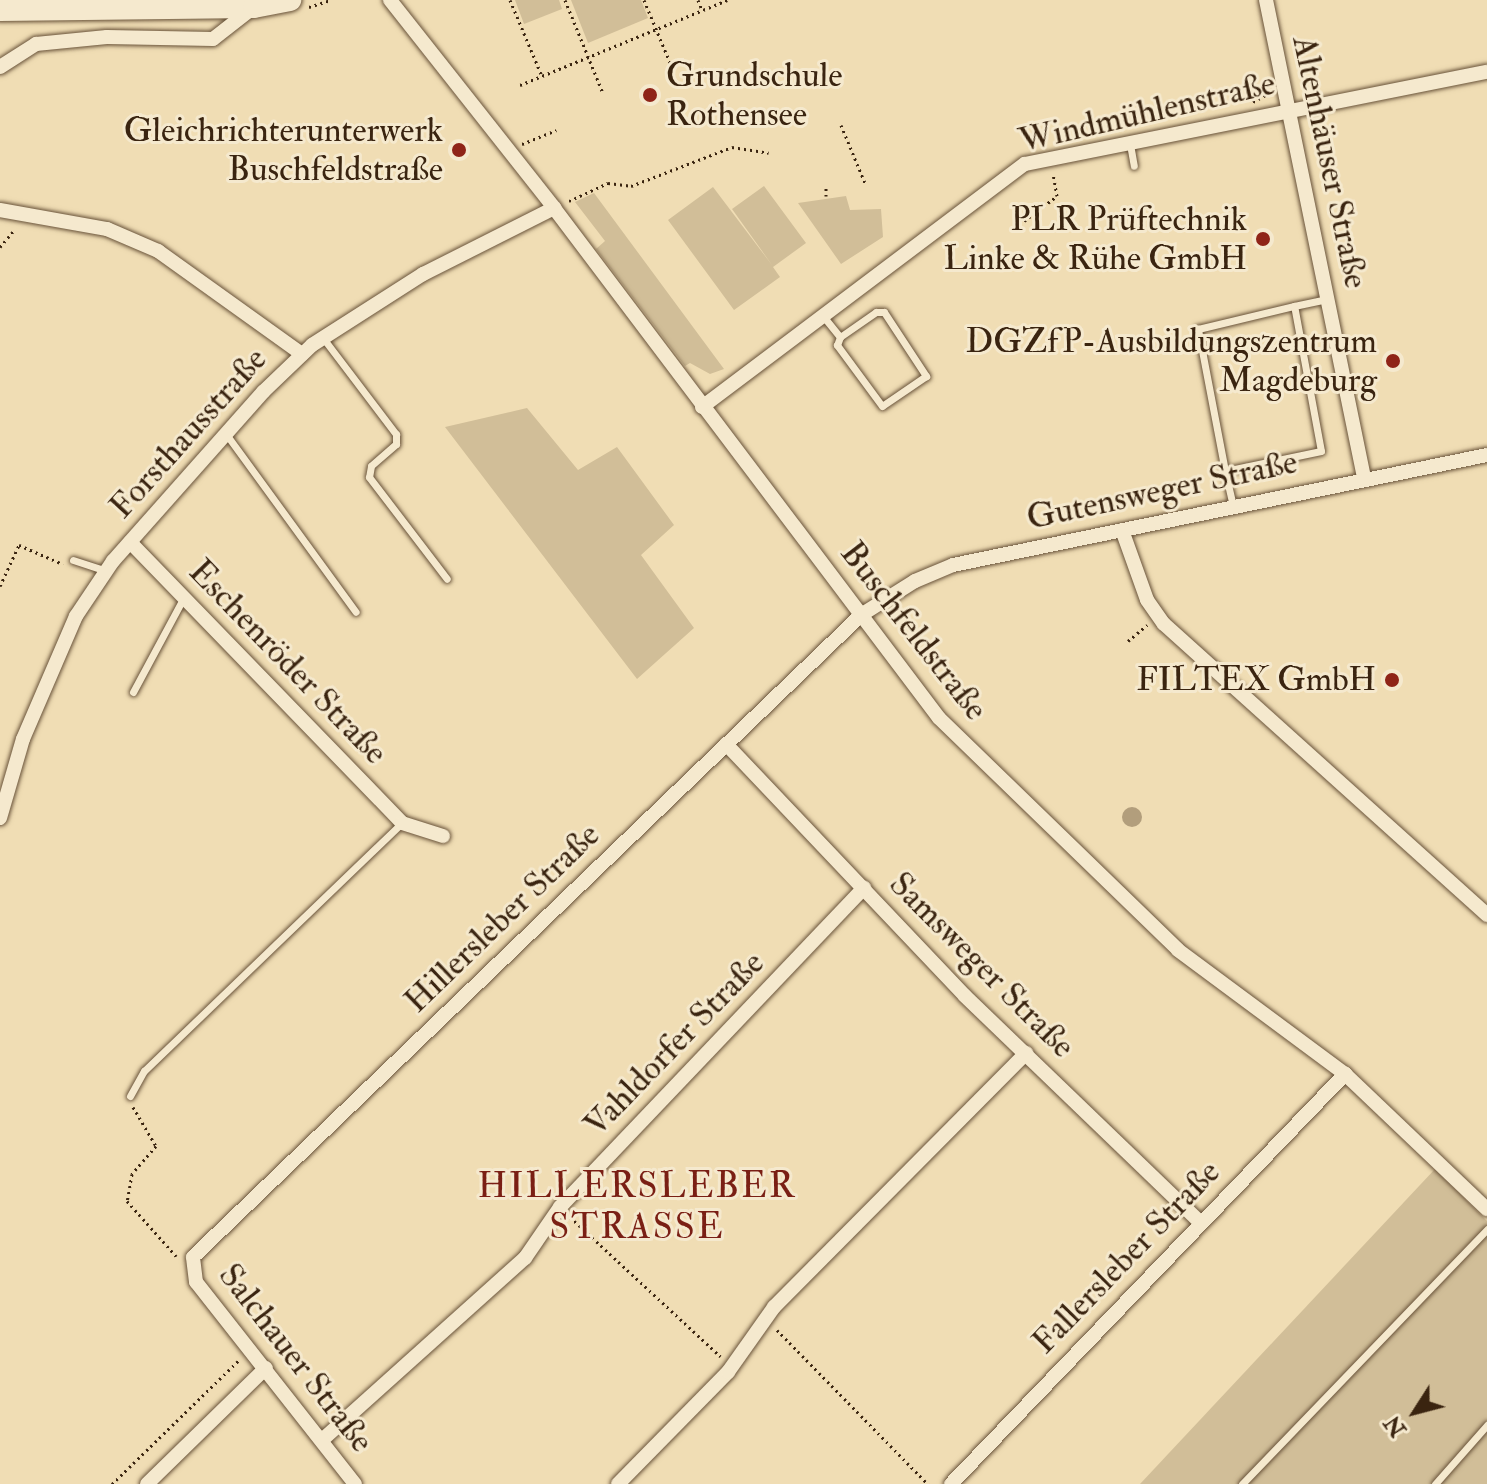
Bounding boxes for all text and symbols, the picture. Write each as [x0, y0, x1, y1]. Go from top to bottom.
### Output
street label: Altenhäuser Straße [1283, 32, 1377, 292]
place label: Grundschule Rothensee [666, 55, 842, 134]
street label: Windmühlenstraße [1015, 63, 1279, 161]
marker: Grundschule Rothensee [641, 86, 659, 104]
place label: Gleichrichterunterwerk Buschfeldstraße [124, 110, 443, 190]
marker: Gleichrichterunterwerk Buschfeldstraße [450, 141, 468, 159]
place label: PLR Prüftechnik Linke & Rühe GmbH [944, 199, 1247, 278]
marker: PLR Prüftechnik Linke & Rühe GmbH [1254, 230, 1272, 248]
place label: DGZfP-Ausbildungszentrum Magdeburg [966, 321, 1377, 400]
street label: Forsthausstraße [101, 339, 275, 527]
marker: DGZfP-Ausbildungszentrum Magdeburg [1384, 352, 1402, 370]
street label: Gutensweger Straße [1023, 441, 1301, 539]
street label: Buschfeldstraße [832, 534, 996, 728]
street label: Eschenröder Straße [180, 551, 396, 773]
place label: FILTEX GmbH [1136, 660, 1376, 700]
marker: FILTEX GmbH [1383, 671, 1401, 689]
street label: Hillersleber Straße [396, 815, 608, 1021]
street label: Samsweger Straße [881, 864, 1083, 1066]
street label: Vahldorfer Straße [576, 943, 772, 1145]
street label: Fallersleber Straße [1024, 1152, 1228, 1362]
district label: HILLERSLEBER STRASSE [477, 1163, 797, 1248]
street label: Salchauer Straße [210, 1256, 382, 1460]
north arrow [1375, 1372, 1455, 1452]
text: N [1378, 1410, 1413, 1442]

